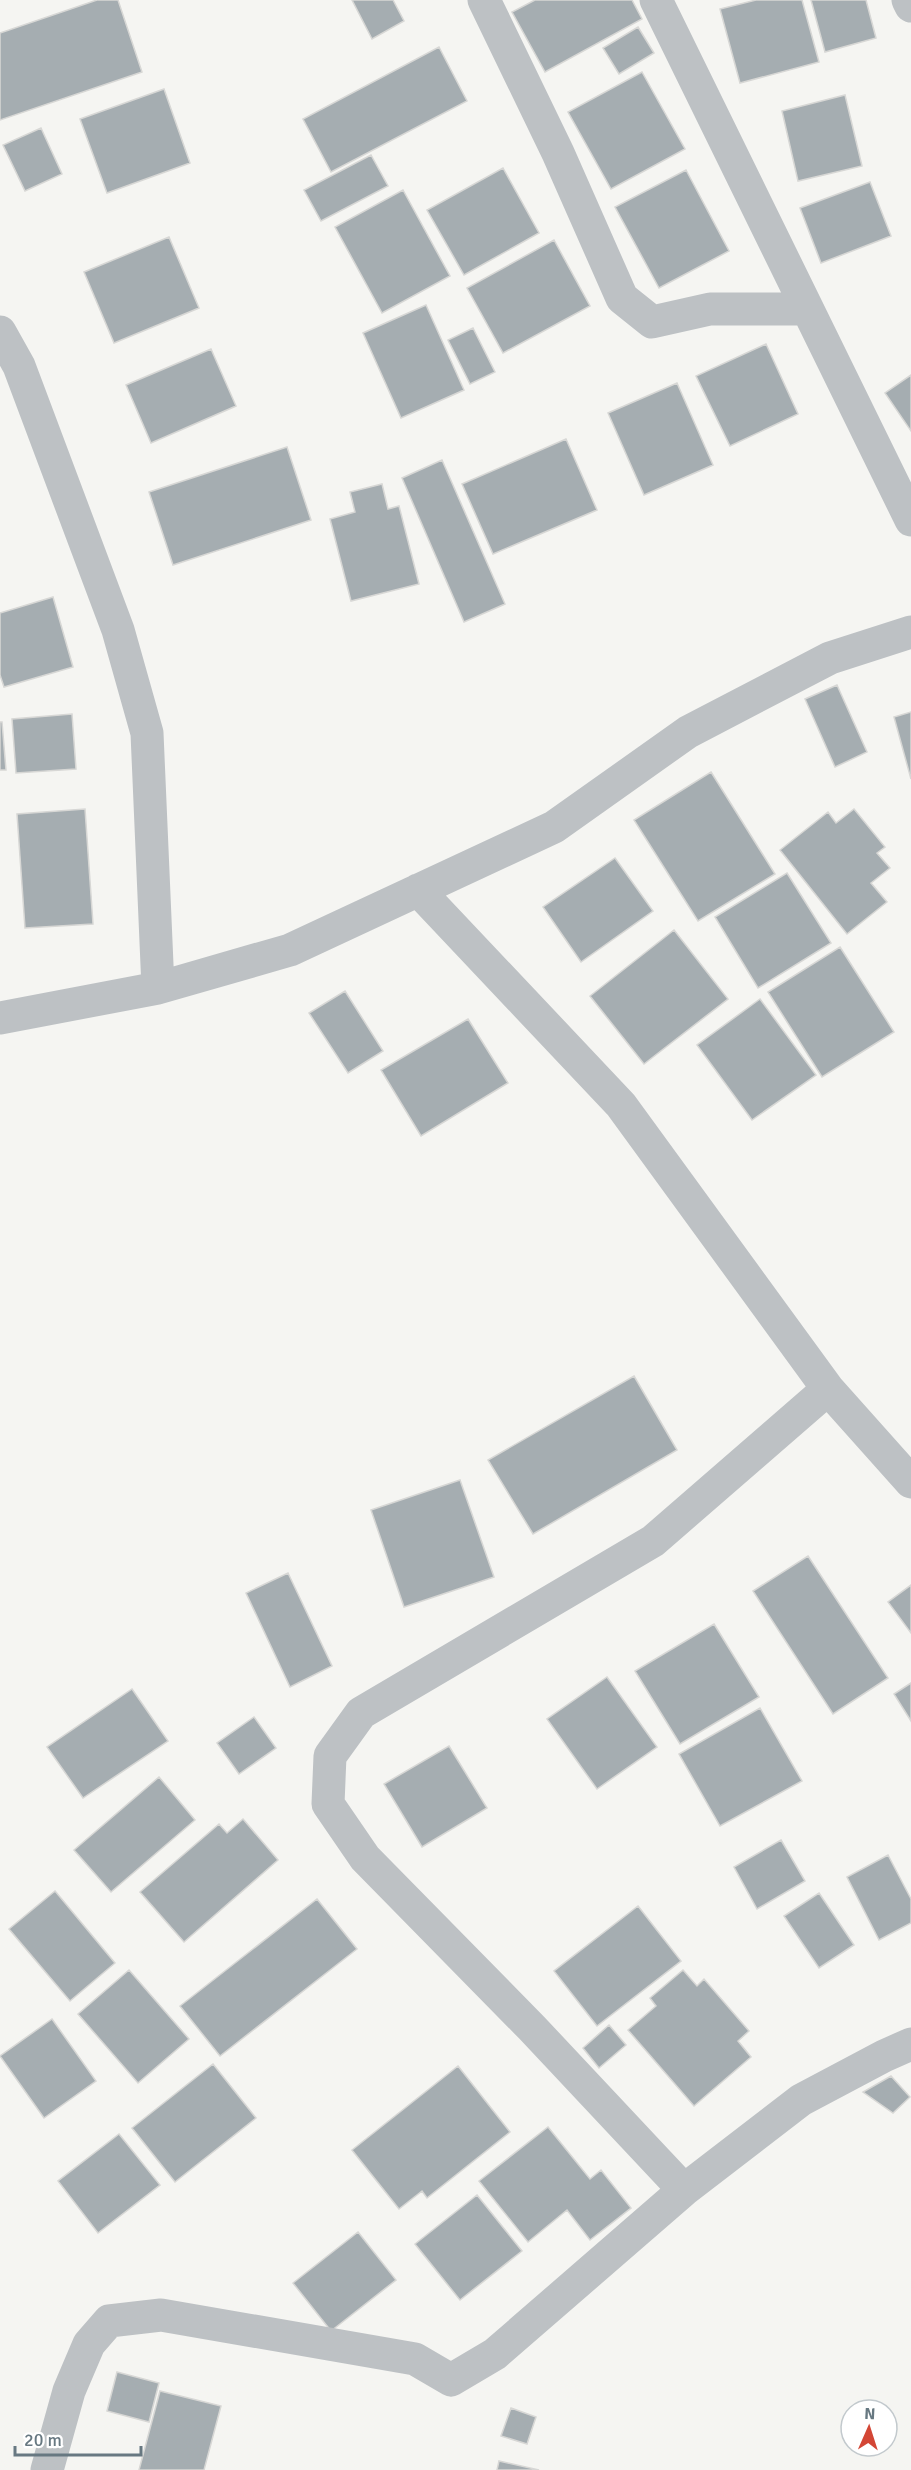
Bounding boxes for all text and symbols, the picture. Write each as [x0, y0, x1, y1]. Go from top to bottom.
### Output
north arrow [839, 2398, 899, 2458]
text: N [864, 2404, 876, 2424]
scale bar [15, 2419, 141, 2457]
text: 20 m [24, 2429, 62, 2451]

